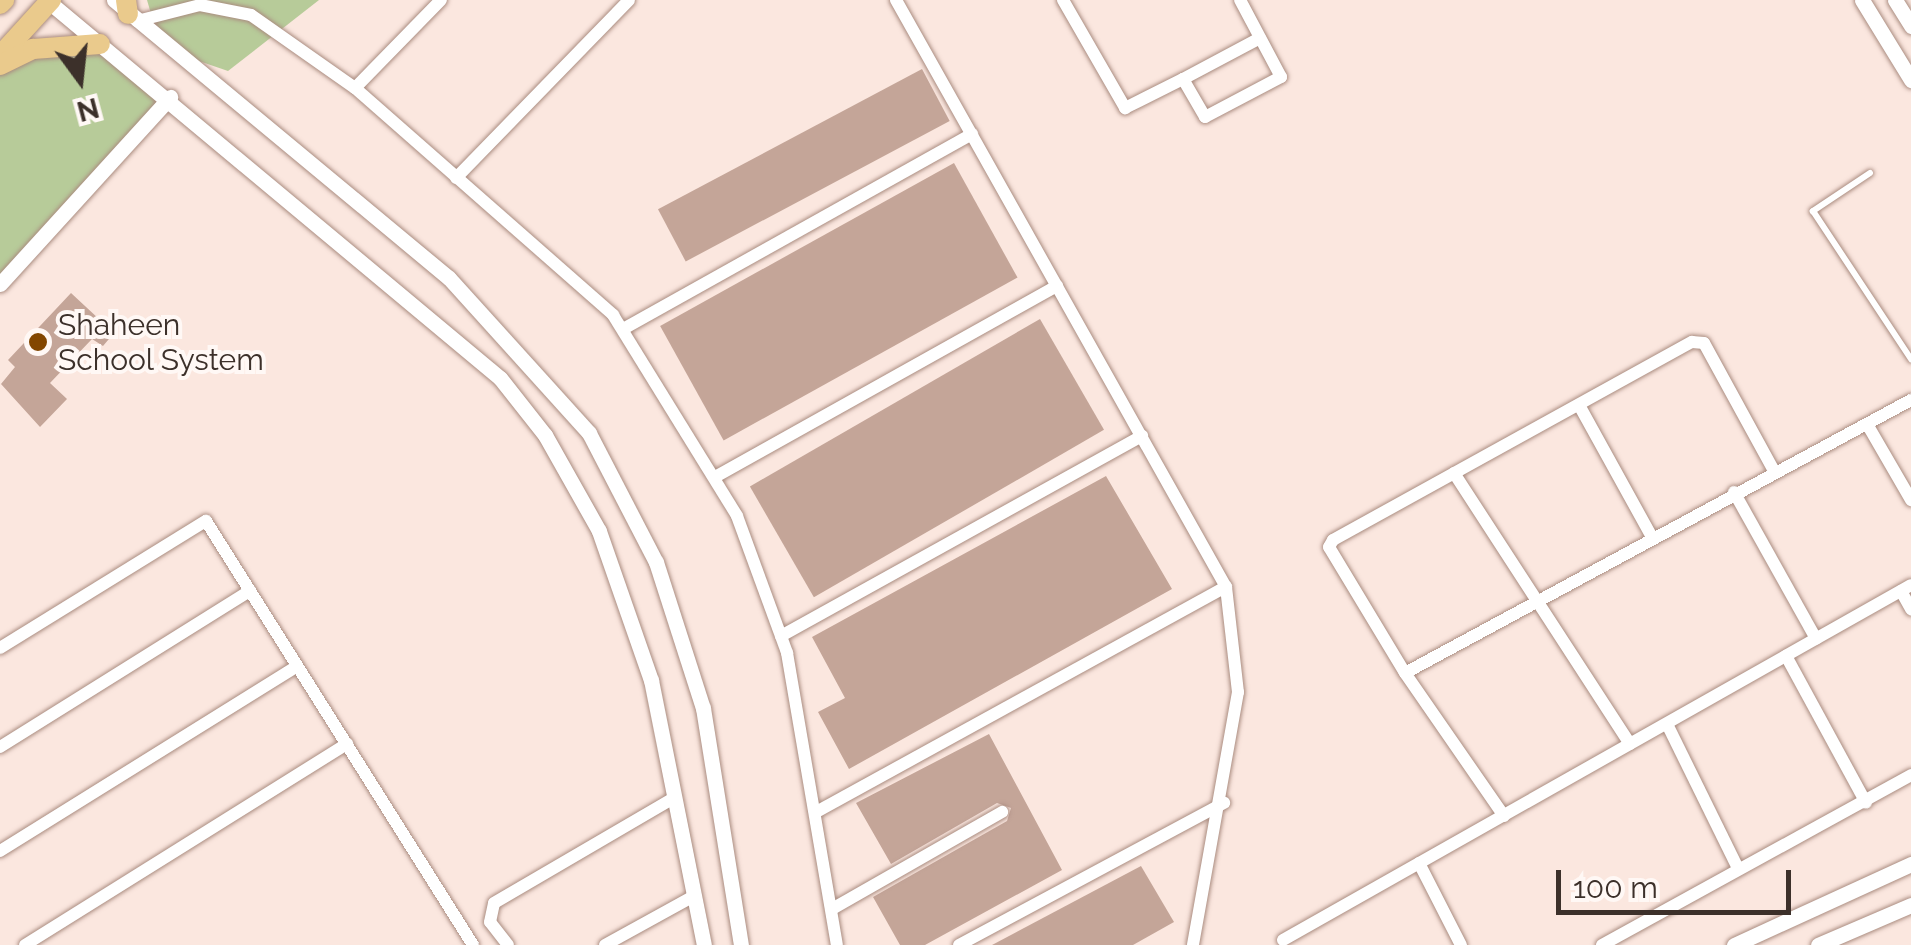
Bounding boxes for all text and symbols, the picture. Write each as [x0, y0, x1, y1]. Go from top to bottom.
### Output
north arrow [30, 30, 130, 130]
text: N [73, 91, 102, 128]
place label: Shaheen School System [58, 307, 265, 378]
marker: Shaheen School System [27, 331, 49, 353]
scale bar [1561, 850, 1796, 912]
text: 100 m [1573, 870, 1658, 905]

